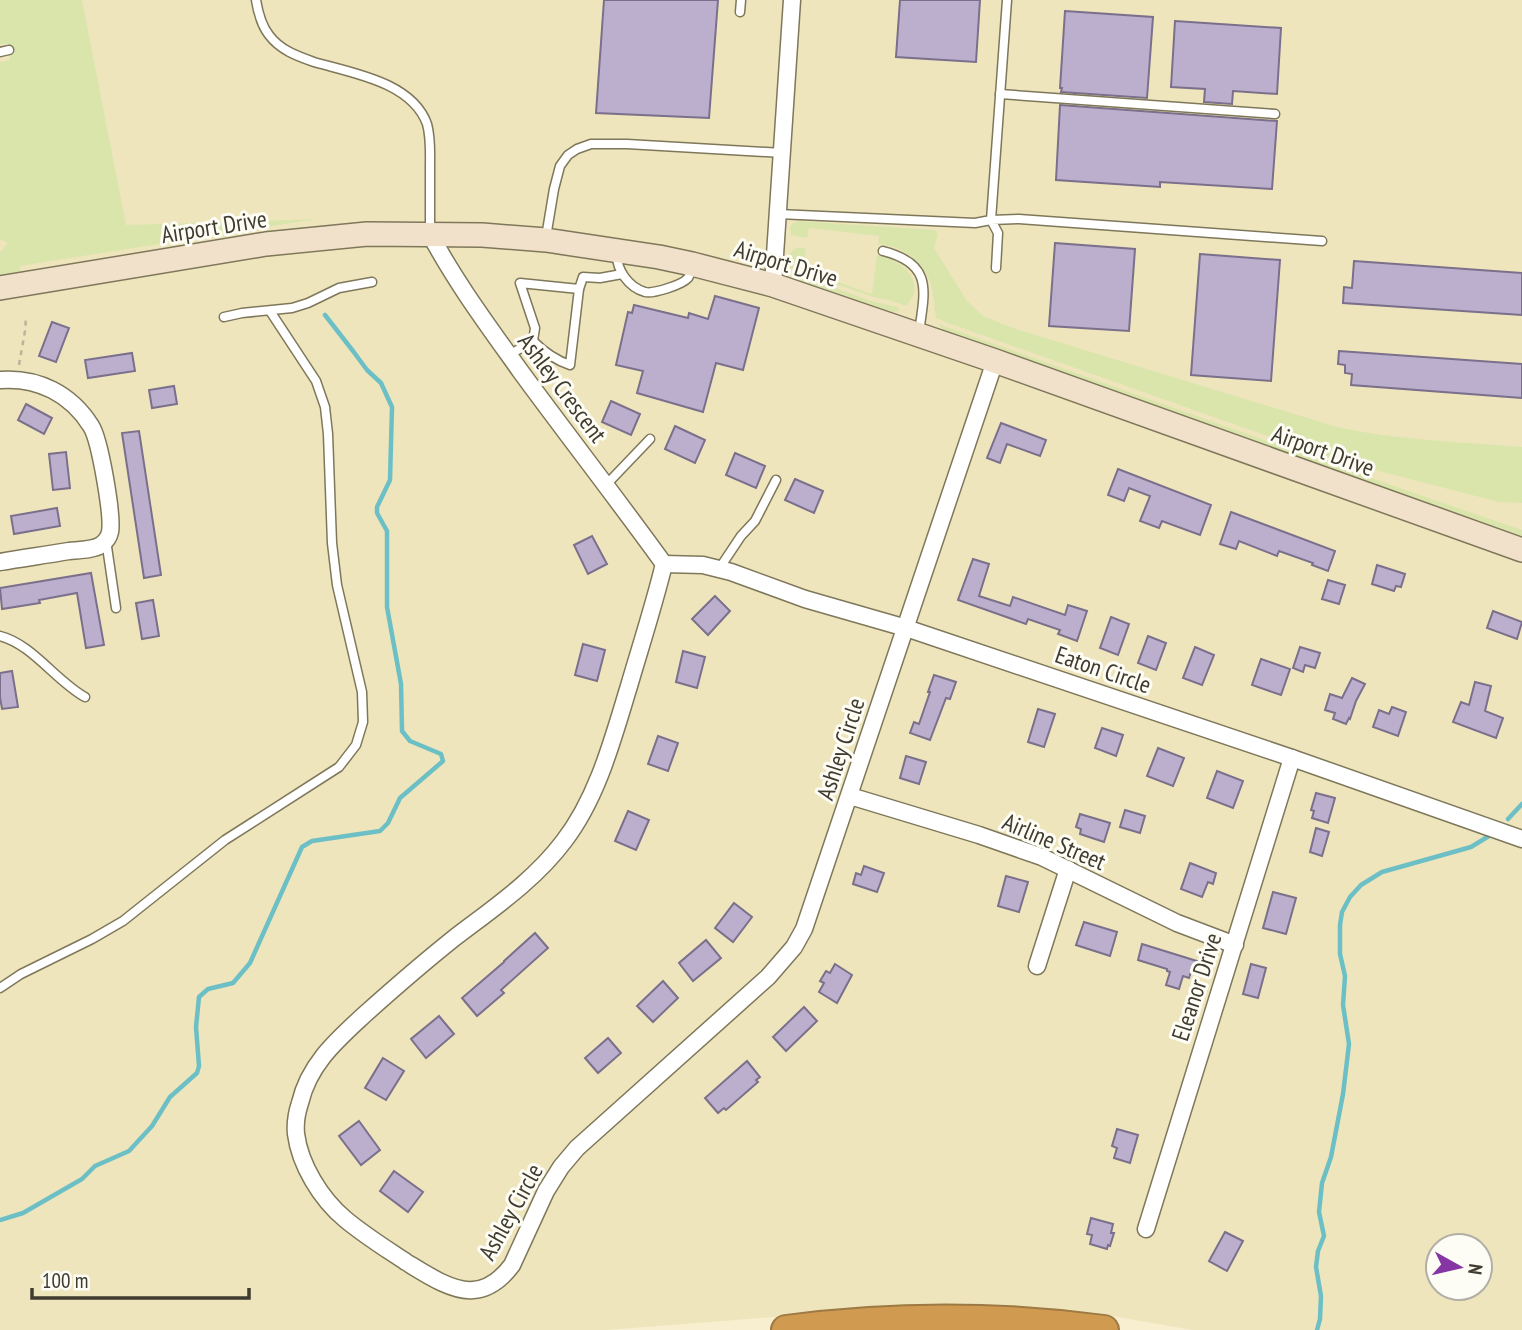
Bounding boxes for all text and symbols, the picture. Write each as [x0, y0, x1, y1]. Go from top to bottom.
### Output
street label: Airport Drive [159, 203, 269, 250]
street label: Airport Drive [731, 233, 842, 294]
street label: Ashley Crescent [511, 327, 614, 449]
street label: Airport Drive [1268, 418, 1378, 483]
street label: Eaton Circle [1051, 639, 1155, 700]
street label: Ashley Circle [810, 694, 872, 804]
street label: Airline Street [998, 806, 1111, 877]
street label: Eleanor Drive [1165, 929, 1229, 1045]
street label: Ashley Circle [471, 1158, 550, 1265]
north arrow [1424, 1232, 1494, 1302]
scale bar [32, 1256, 248, 1300]
text: N [1463, 1263, 1488, 1276]
text: 100 m [42, 1267, 88, 1294]

